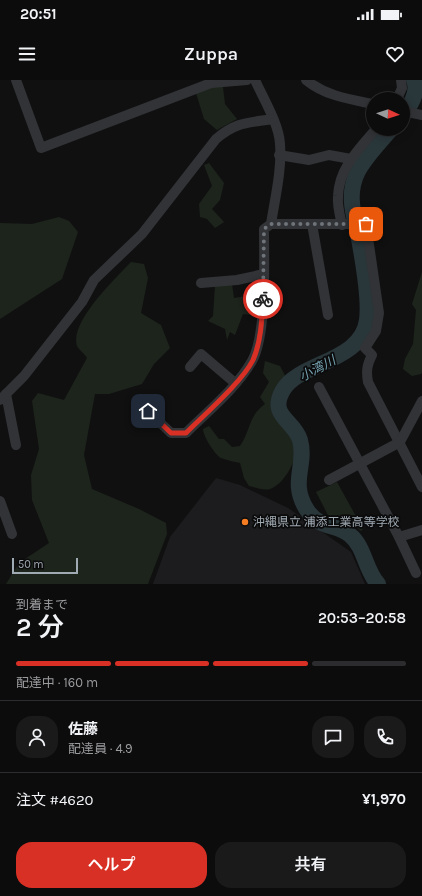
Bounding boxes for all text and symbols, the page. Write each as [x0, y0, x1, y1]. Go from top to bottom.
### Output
text: 20:51 [20, 5, 57, 23]
icon: menu [16, 43, 38, 65]
text: Zuppa [184, 43, 238, 65]
icon: heart [384, 43, 406, 65]
north arrow [366, 92, 410, 136]
map controls [366, 92, 410, 136]
pin [349, 207, 383, 241]
icon: bag [355, 213, 377, 235]
courier [243, 279, 283, 319]
icon: bike [252, 288, 274, 310]
water label: 小湾川 [296, 352, 340, 384]
pin [131, 394, 165, 428]
icon: home [137, 400, 159, 422]
place label: 沖縄県立 浦添工業高等学校 [253, 515, 400, 529]
marker: 沖縄県立 浦添工業高等学校 [240, 517, 250, 527]
scale bar [12, 556, 78, 575]
text: 50 m [18, 558, 44, 571]
text: 到着まで [16, 597, 68, 612]
text: 20:53–20:58 [318, 609, 406, 627]
text: 2 分 [16, 612, 64, 643]
text: 配達中 · 160 m [16, 675, 98, 690]
button: person [16, 716, 58, 758]
button: chat [312, 716, 354, 758]
button: phone [364, 716, 406, 758]
text: 佐藤 [68, 720, 98, 738]
text: 配達員 · 4.9 [68, 741, 133, 756]
text: ¥1,970 [362, 790, 406, 808]
text: 注文 #4620 [16, 791, 94, 809]
button: ヘルプ [16, 842, 207, 888]
button: 共有 [215, 842, 406, 888]

